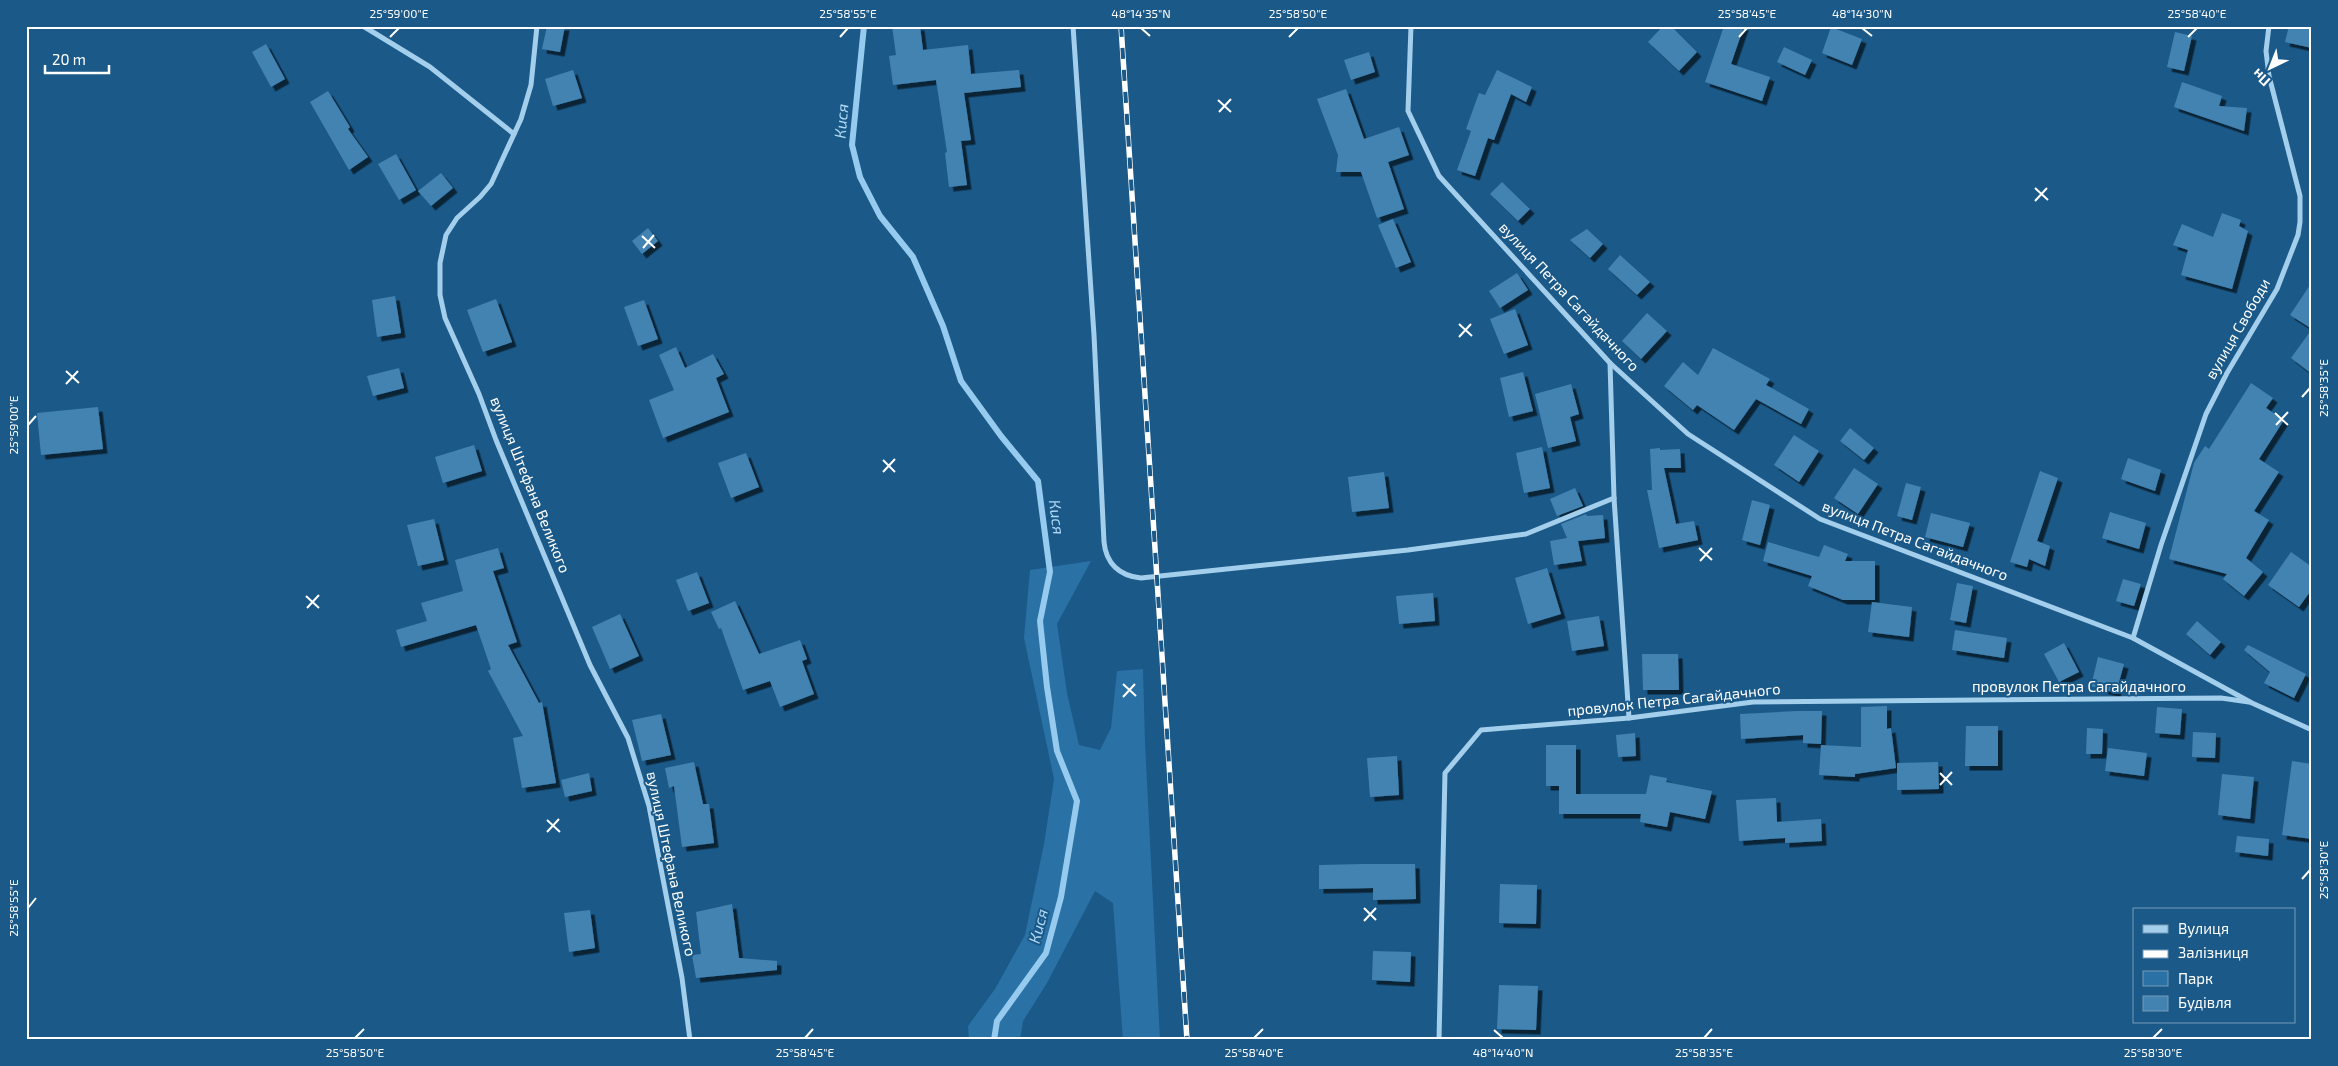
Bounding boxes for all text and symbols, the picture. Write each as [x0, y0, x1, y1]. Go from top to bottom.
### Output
text: 25°59'00"E [370, 6, 429, 20]
text: 25°58'55"E [819, 6, 877, 20]
text: 48°14'35"N [1111, 6, 1171, 20]
text: 25°58'50"E [1269, 6, 1327, 20]
text: 25°58'45"E [1718, 6, 1776, 20]
text: 48°14'30"N [1832, 6, 1892, 20]
text: 25°58'40"E [2167, 6, 2227, 20]
scale bar [45, 42, 109, 74]
north arrow [2246, 42, 2296, 92]
text: 20 m [52, 50, 86, 68]
text: Пн [2248, 65, 2273, 90]
water label: Кися [830, 103, 851, 139]
street label: вулиця Петра Сагайдачного [1495, 218, 1644, 375]
street label: вулиця Свободи [2201, 275, 2274, 383]
text: 25°58'35"E [2316, 359, 2330, 417]
street label: вулиця Штефана Великого [486, 394, 575, 576]
text: 25°59'00"E [6, 395, 20, 454]
street label: вулиця Петра Сагайдачного [1820, 496, 2011, 585]
water label: Кися [1046, 498, 1069, 536]
street label: провулок Петра Сагайдачного [1972, 677, 2186, 696]
street label: провулок Петра Сагайдачного [1566, 679, 1781, 720]
street label: вулиця Штефана Великого [643, 770, 700, 958]
text: 25°58'30"E [2316, 840, 2330, 899]
text: 25°58'55"E [6, 879, 20, 937]
water label: Кися [1024, 907, 1051, 945]
legend [2133, 908, 2296, 1024]
text: Вулиця [2178, 919, 2229, 938]
text: Залізниця [2178, 943, 2249, 961]
text: Парк [2178, 969, 2213, 987]
text: Будівля [2178, 993, 2232, 1012]
text: 25°58'50"E [326, 1045, 384, 1059]
text: 25°58'45"E [776, 1045, 834, 1059]
text: 25°58'40"E [1224, 1045, 1284, 1059]
text: 48°14'40"N [1473, 1045, 1533, 1059]
text: 25°58'35"E [1675, 1045, 1733, 1059]
text: 25°58'30"E [2124, 1045, 2183, 1059]

